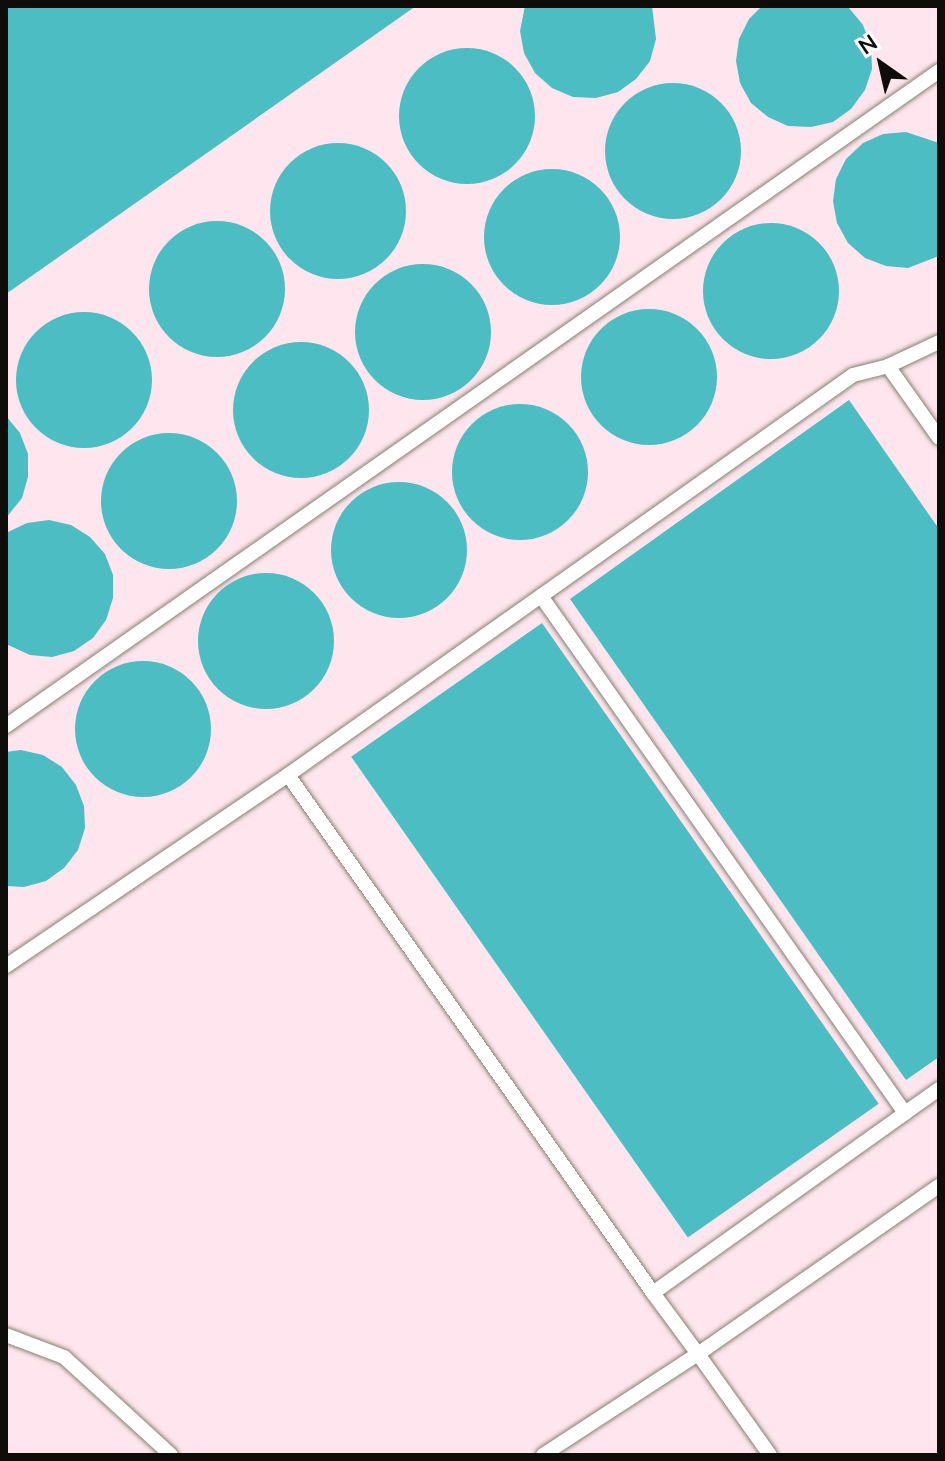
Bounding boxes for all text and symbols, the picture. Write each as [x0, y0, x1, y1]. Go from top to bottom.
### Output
north arrow [841, 24, 921, 104]
text: N [853, 28, 882, 60]

